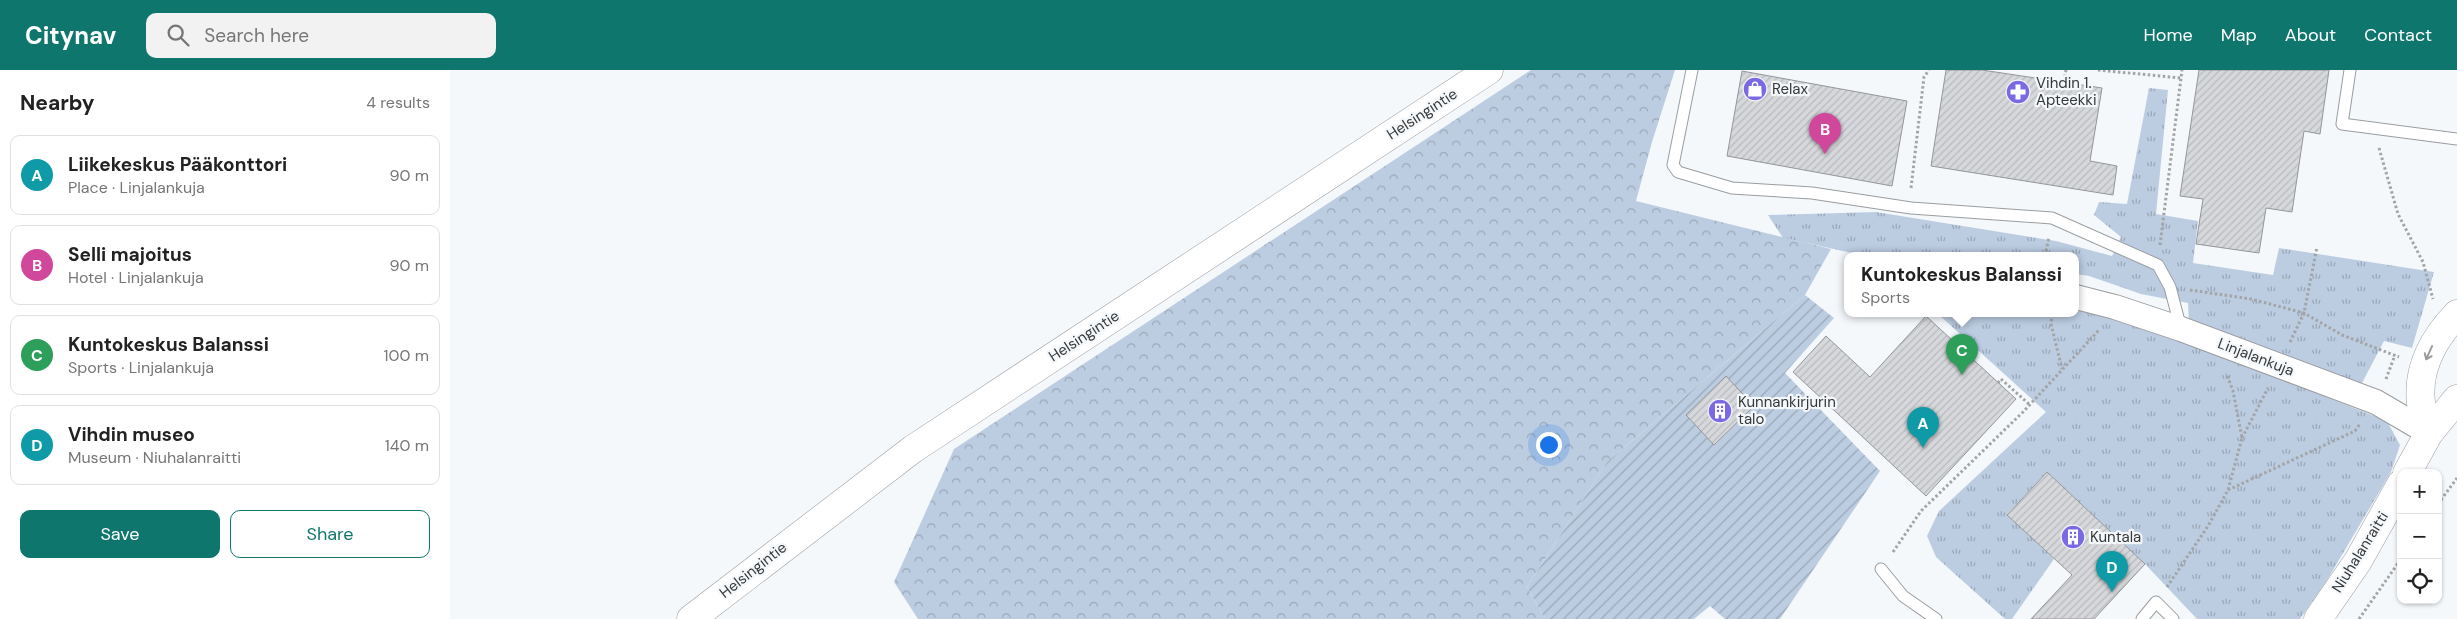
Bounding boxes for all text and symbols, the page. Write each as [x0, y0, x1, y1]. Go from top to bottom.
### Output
search box [146, 13, 496, 58]
text: Citynav [25, 20, 116, 51]
icon: search [164, 21, 192, 49]
text: Search here [204, 23, 309, 48]
text: Home [2143, 23, 2193, 47]
text: Map [2221, 23, 2257, 47]
text: About [2285, 23, 2336, 47]
text: Contact [2364, 23, 2432, 47]
place label: Vihdin 1. Apteekki [2036, 73, 2096, 110]
shop icon: Relax [1742, 76, 1768, 102]
place label: Relax [1772, 79, 1808, 99]
pharmacy icon: Vihdin 1. Apteekki [2005, 79, 2031, 105]
street label: Helsingintie [1383, 84, 1461, 144]
text: Nearby [20, 89, 94, 117]
text: 4 results [366, 92, 430, 113]
pin: B [1809, 113, 1841, 154]
text: Liikekeskus Pääkonttori [68, 152, 287, 177]
text: A [31, 165, 43, 186]
text: 90 m [389, 165, 429, 186]
text: Place · Linjalankuja [68, 177, 205, 198]
text: Selli majoitus [68, 242, 192, 267]
popup [1844, 252, 2079, 317]
text: B [32, 255, 42, 276]
text: 90 m [389, 255, 429, 276]
text: Kuntokeskus Balanssi [1861, 262, 2062, 287]
text: Hotel · Linjalankuja [68, 267, 204, 288]
text: Sports [1861, 287, 1910, 308]
street label: Helsingintie [1045, 306, 1123, 366]
text: Kuntokeskus Balanssi [68, 332, 269, 357]
street label: Linjalankuja [2215, 333, 2297, 381]
pin: C [1946, 334, 1978, 375]
text: C [31, 345, 43, 366]
text: 100 m [384, 345, 429, 366]
one-way arrow [2424, 345, 2434, 360]
text: Sports · Linjalankuja [68, 357, 214, 378]
place label: Kunnankirjurin talo [1738, 392, 1836, 429]
building icon: Kunnankirjurin talo [1707, 398, 1733, 424]
pin: A [1907, 407, 1939, 448]
text: Vihdin museo [68, 422, 195, 447]
your location [1536, 432, 1562, 458]
text: D [31, 435, 43, 456]
text: 140 m [385, 435, 429, 456]
text: Museum · Niuhalanraitti [68, 447, 241, 468]
map controls [2397, 469, 2442, 604]
button: + [2397, 469, 2442, 514]
street label: Niuhalanraitti [2327, 508, 2393, 596]
button: Save [20, 510, 220, 558]
button: Share [230, 510, 430, 558]
button: − [2397, 514, 2442, 559]
building icon: Kuntala [2060, 524, 2086, 550]
place label: Kuntala [2090, 527, 2141, 547]
street label: Helsingintie [715, 537, 791, 603]
pin: D [2096, 551, 2128, 592]
button: locate [2397, 559, 2442, 604]

